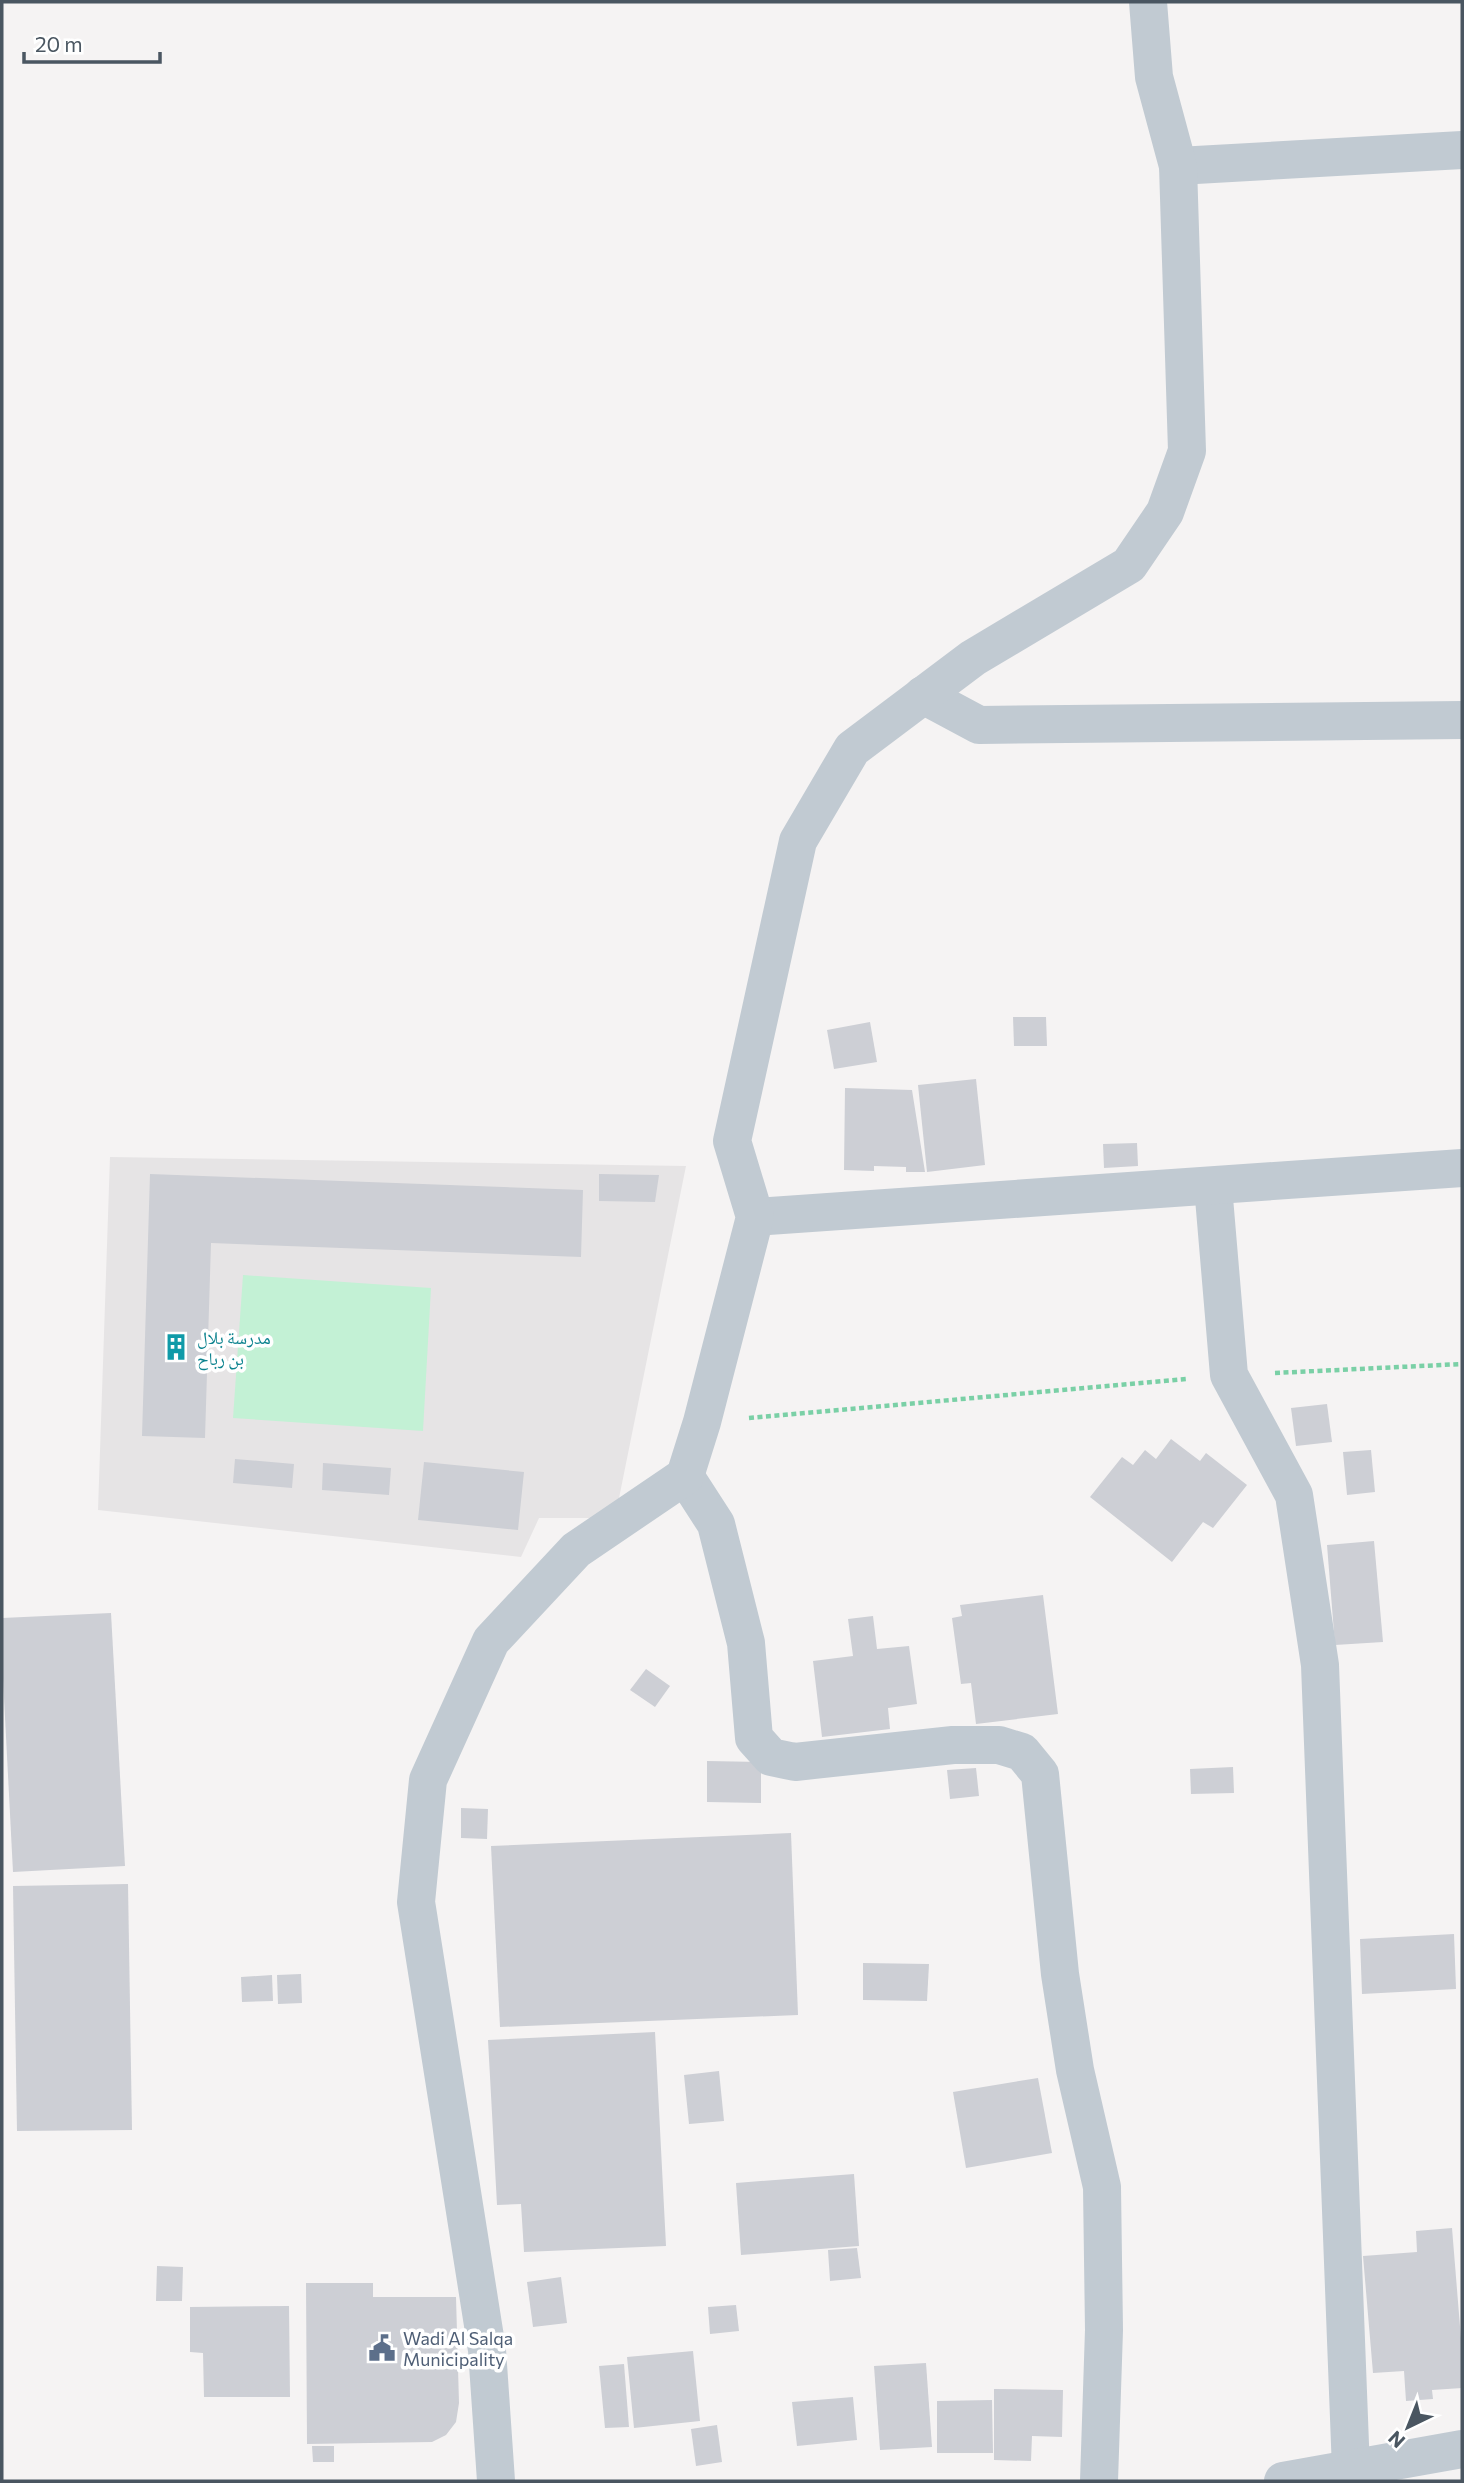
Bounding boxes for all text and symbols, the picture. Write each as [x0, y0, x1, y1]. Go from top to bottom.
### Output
scale bar [24, 21, 161, 65]
text: 20 m [35, 31, 83, 56]
place label: مدرسة بلال بن رباح [197, 1326, 271, 1371]
building icon: مدرسة بلال بن رباح [161, 1332, 191, 1362]
place label: Wadi Al Salqa Municipality [403, 2327, 513, 2370]
public building icon: Wadi Al Salqa Municipality [367, 2333, 397, 2363]
north arrow [1373, 2392, 1443, 2462]
text: N [1383, 2427, 1409, 2453]

